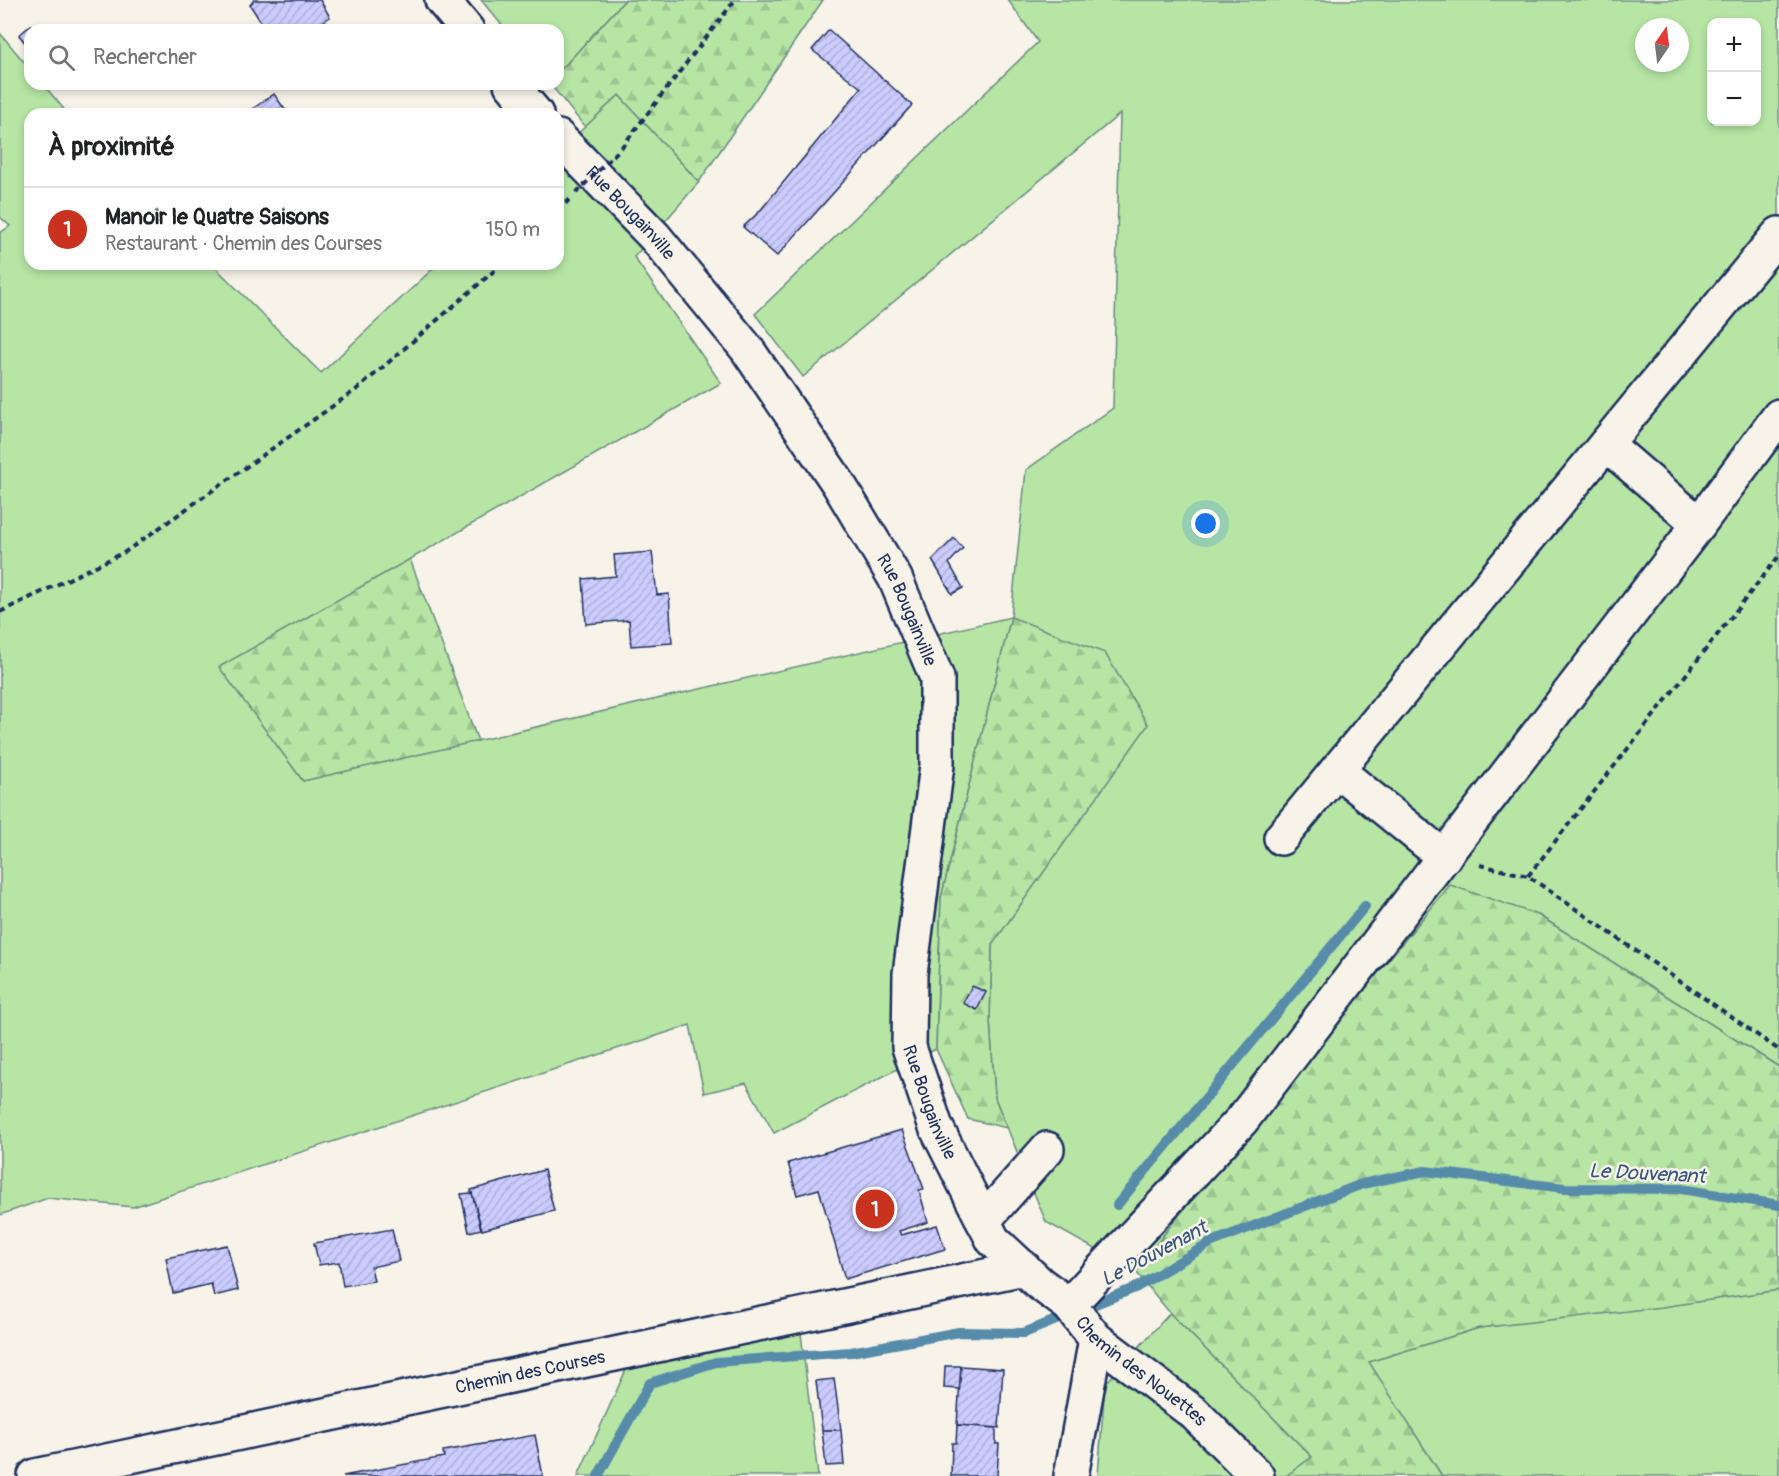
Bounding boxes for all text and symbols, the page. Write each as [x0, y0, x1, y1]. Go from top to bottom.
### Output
north arrow [1635, 18, 1689, 72]
map controls [1707, 18, 1761, 126]
button: + [1707, 18, 1761, 72]
search box [24, 24, 564, 90]
icon: search [45, 41, 78, 74]
text: Rechercher [93, 43, 197, 71]
button: − [1707, 72, 1761, 126]
text: À proximité [48, 131, 175, 163]
street label: Rue Bougainville [580, 161, 680, 265]
text: Manoir le Quatre Saisons [105, 203, 329, 231]
text: 1 [64, 217, 71, 242]
text: 150 m [486, 217, 540, 242]
text: Restaurant · Chemin des Courses [105, 231, 382, 256]
your location [1191, 509, 1220, 538]
street label: Rue Bougainville [871, 550, 942, 670]
street label: Rue Bougainville [897, 1042, 961, 1163]
water label: Le Douvenant [1588, 1158, 1708, 1189]
pin: 1 [856, 1186, 894, 1232]
water label: Le Douvenant [1097, 1214, 1213, 1292]
street label: Chemin des Nouettes [1070, 1312, 1211, 1431]
street label: Chemin des Courses [453, 1345, 607, 1399]

